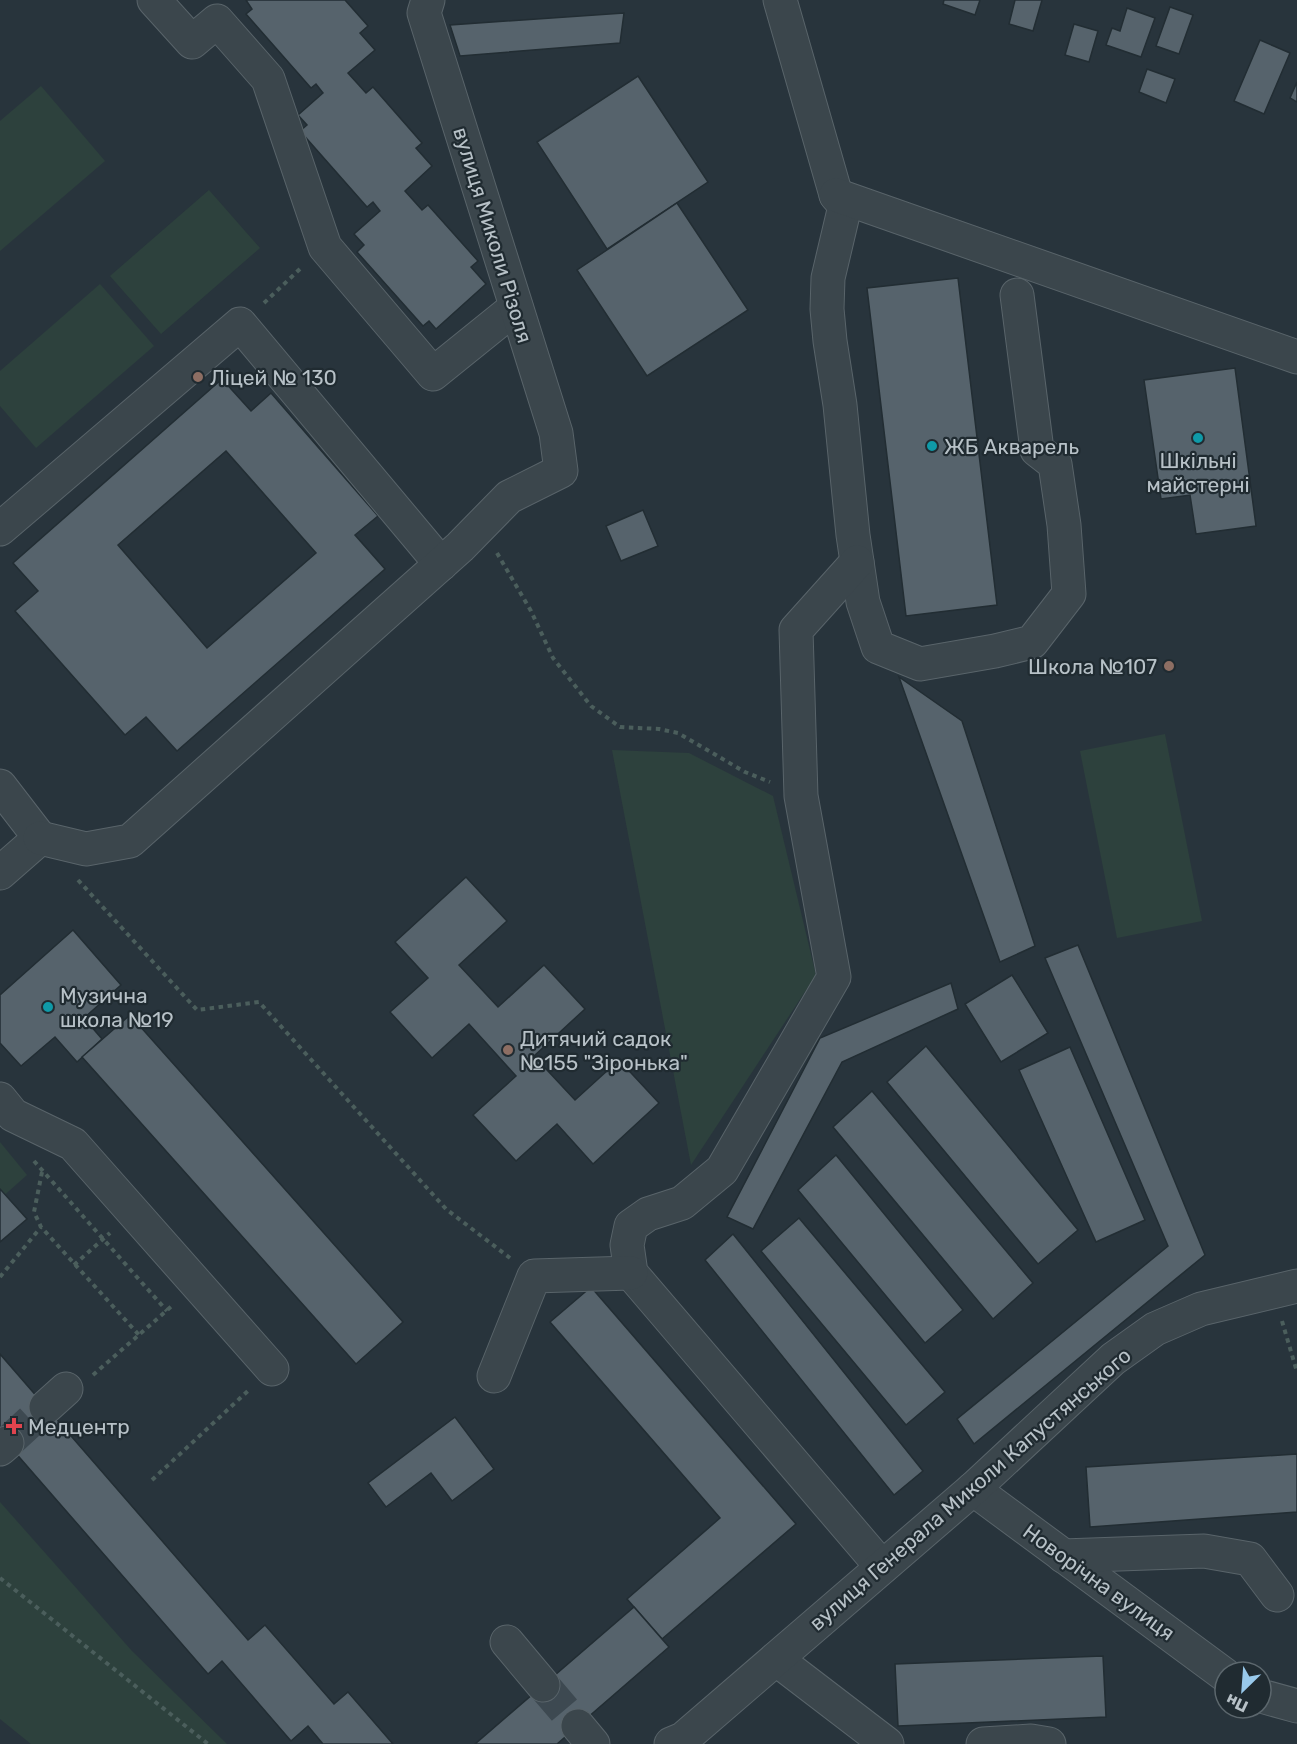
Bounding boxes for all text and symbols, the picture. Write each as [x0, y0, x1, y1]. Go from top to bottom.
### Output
street label: вулиця Миколи Різоля [448, 124, 538, 346]
place label: Ліцей № 130 [210, 365, 337, 390]
marker: Ліцей № 130 [191, 370, 205, 384]
marker: Шкільні майстерні [1191, 431, 1205, 445]
place label: ЖБ Акварель [944, 434, 1079, 459]
marker: ЖБ Акварель [925, 439, 939, 453]
place label: Шкільні майстерні [1146, 448, 1250, 497]
place label: Школа №107 [1028, 654, 1157, 679]
marker: Школа №107 [1162, 659, 1176, 673]
place label: Музична школа №19 [60, 983, 174, 1032]
marker: Музична школа №19 [41, 1000, 55, 1014]
place label: Дитячий садок №155 "Зіронька" [520, 1026, 688, 1075]
marker: Дитячий садок №155 "Зіронька" [501, 1043, 515, 1057]
street label: вулиця Генерала Миколи Капустянського [804, 1342, 1136, 1636]
place label: Медцентр [28, 1414, 130, 1439]
marker: Медцентр [5, 1417, 23, 1435]
street label: Новорічна вулиця [1018, 1519, 1180, 1645]
north arrow [1213, 1660, 1273, 1720]
text: Пн [1223, 1690, 1251, 1716]

